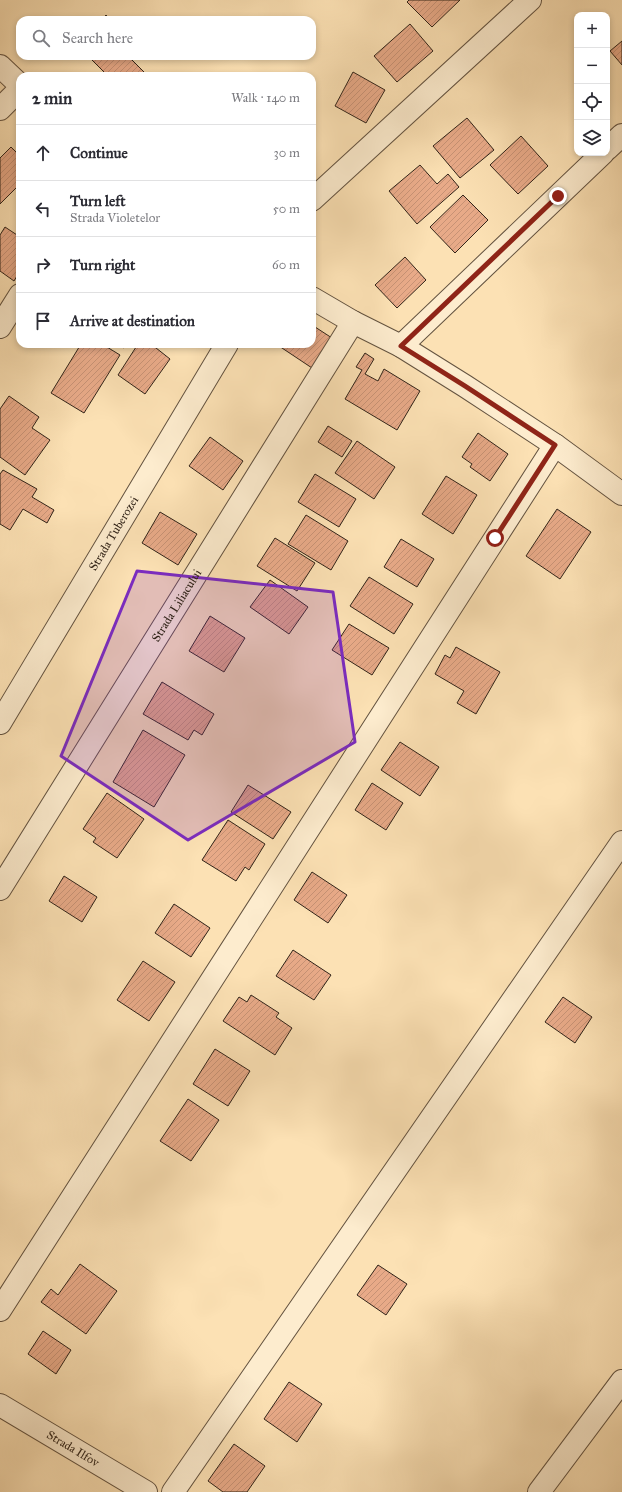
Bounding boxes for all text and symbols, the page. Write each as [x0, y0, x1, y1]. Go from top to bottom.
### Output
map controls [574, 12, 610, 156]
button: + [574, 12, 610, 48]
search box [16, 16, 316, 60]
icon: search [30, 27, 52, 49]
text: Search here [62, 29, 133, 47]
button: − [574, 48, 610, 84]
button: locate [574, 84, 610, 120]
text: 2 min [32, 88, 72, 109]
text: Walk · 140 m [231, 90, 300, 106]
button: layers [574, 120, 610, 156]
icon: ahead [32, 142, 54, 164]
text: Continue [70, 144, 128, 162]
text: 30 m [274, 145, 300, 161]
route end [549, 187, 567, 205]
text: Turn left [70, 192, 126, 210]
icon: left [32, 198, 54, 220]
text: 50 m [273, 201, 300, 217]
text: Strada Violetelor [70, 210, 160, 226]
icon: right [32, 254, 54, 276]
text: Turn right [70, 256, 135, 274]
text: 60 m [272, 257, 300, 273]
icon: arrive [32, 310, 54, 332]
text: Arrive at destination [70, 312, 195, 330]
street label: Strada Tuberozei [86, 493, 142, 573]
route start [486, 529, 504, 547]
street label: Strada Liliacului [149, 566, 205, 644]
street label: Strada Ilfov [44, 1427, 103, 1470]

